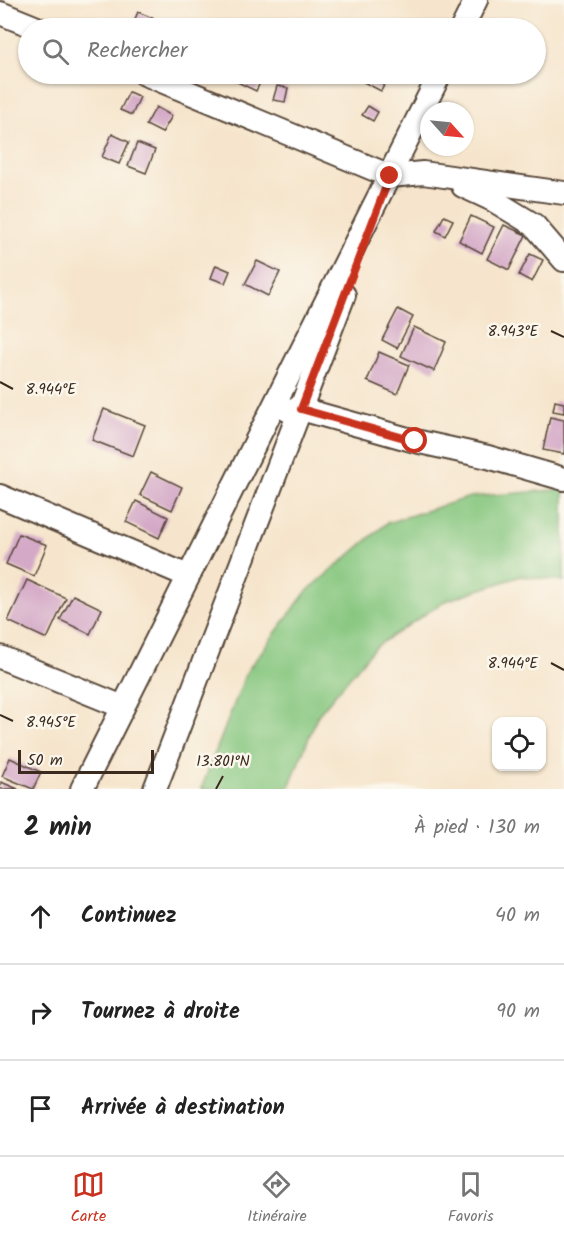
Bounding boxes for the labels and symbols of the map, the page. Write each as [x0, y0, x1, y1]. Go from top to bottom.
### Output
north arrow [420, 102, 474, 156]
route end [376, 162, 402, 188]
text: 8.943°E [488, 320, 540, 344]
text: 8.944°E [26, 378, 77, 402]
route start [401, 427, 427, 453]
text: 8.944°E [488, 652, 539, 676]
text: 8.945°E [26, 711, 77, 735]
scale bar [18, 747, 154, 774]
text: 13.801°N [196, 750, 250, 774]

